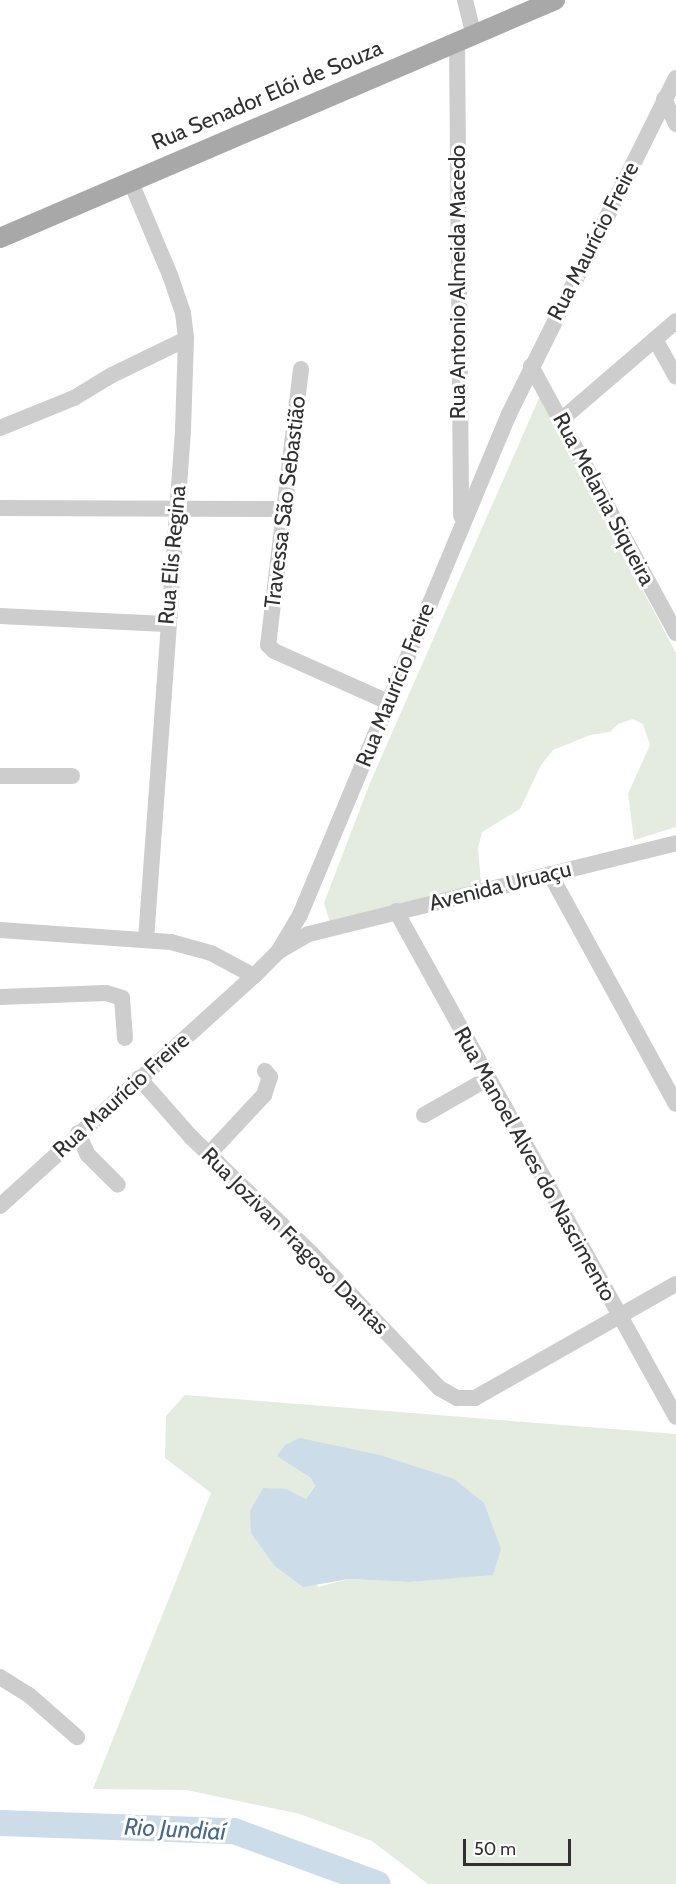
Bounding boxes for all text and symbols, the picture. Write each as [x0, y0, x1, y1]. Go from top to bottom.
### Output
street label: Rua Senador Elói de Souza [148, 34, 386, 156]
street label: Rua Antonio Almeida Macedo [445, 145, 471, 419]
street label: Rua Maurício Freire [542, 157, 644, 325]
street label: Travessa São Sebastião [259, 394, 311, 610]
street label: Rua Melania Siqueira [547, 408, 661, 590]
street label: Rua Elis Regina [153, 485, 191, 625]
street label: Rua Maurício Freire [350, 599, 440, 771]
street label: Avenida Uruaçu [426, 856, 574, 916]
street label: Rua Manoel Alves do Nascimento [448, 1022, 622, 1306]
street label: Rua Maurício Freire [47, 1027, 195, 1163]
street label: Rua Jozivan Fragoso Dantas [196, 1142, 394, 1340]
water label: Rio Jundiaí [123, 1812, 227, 1846]
scale bar [466, 1827, 574, 1865]
text: 50 m [474, 1838, 516, 1860]

